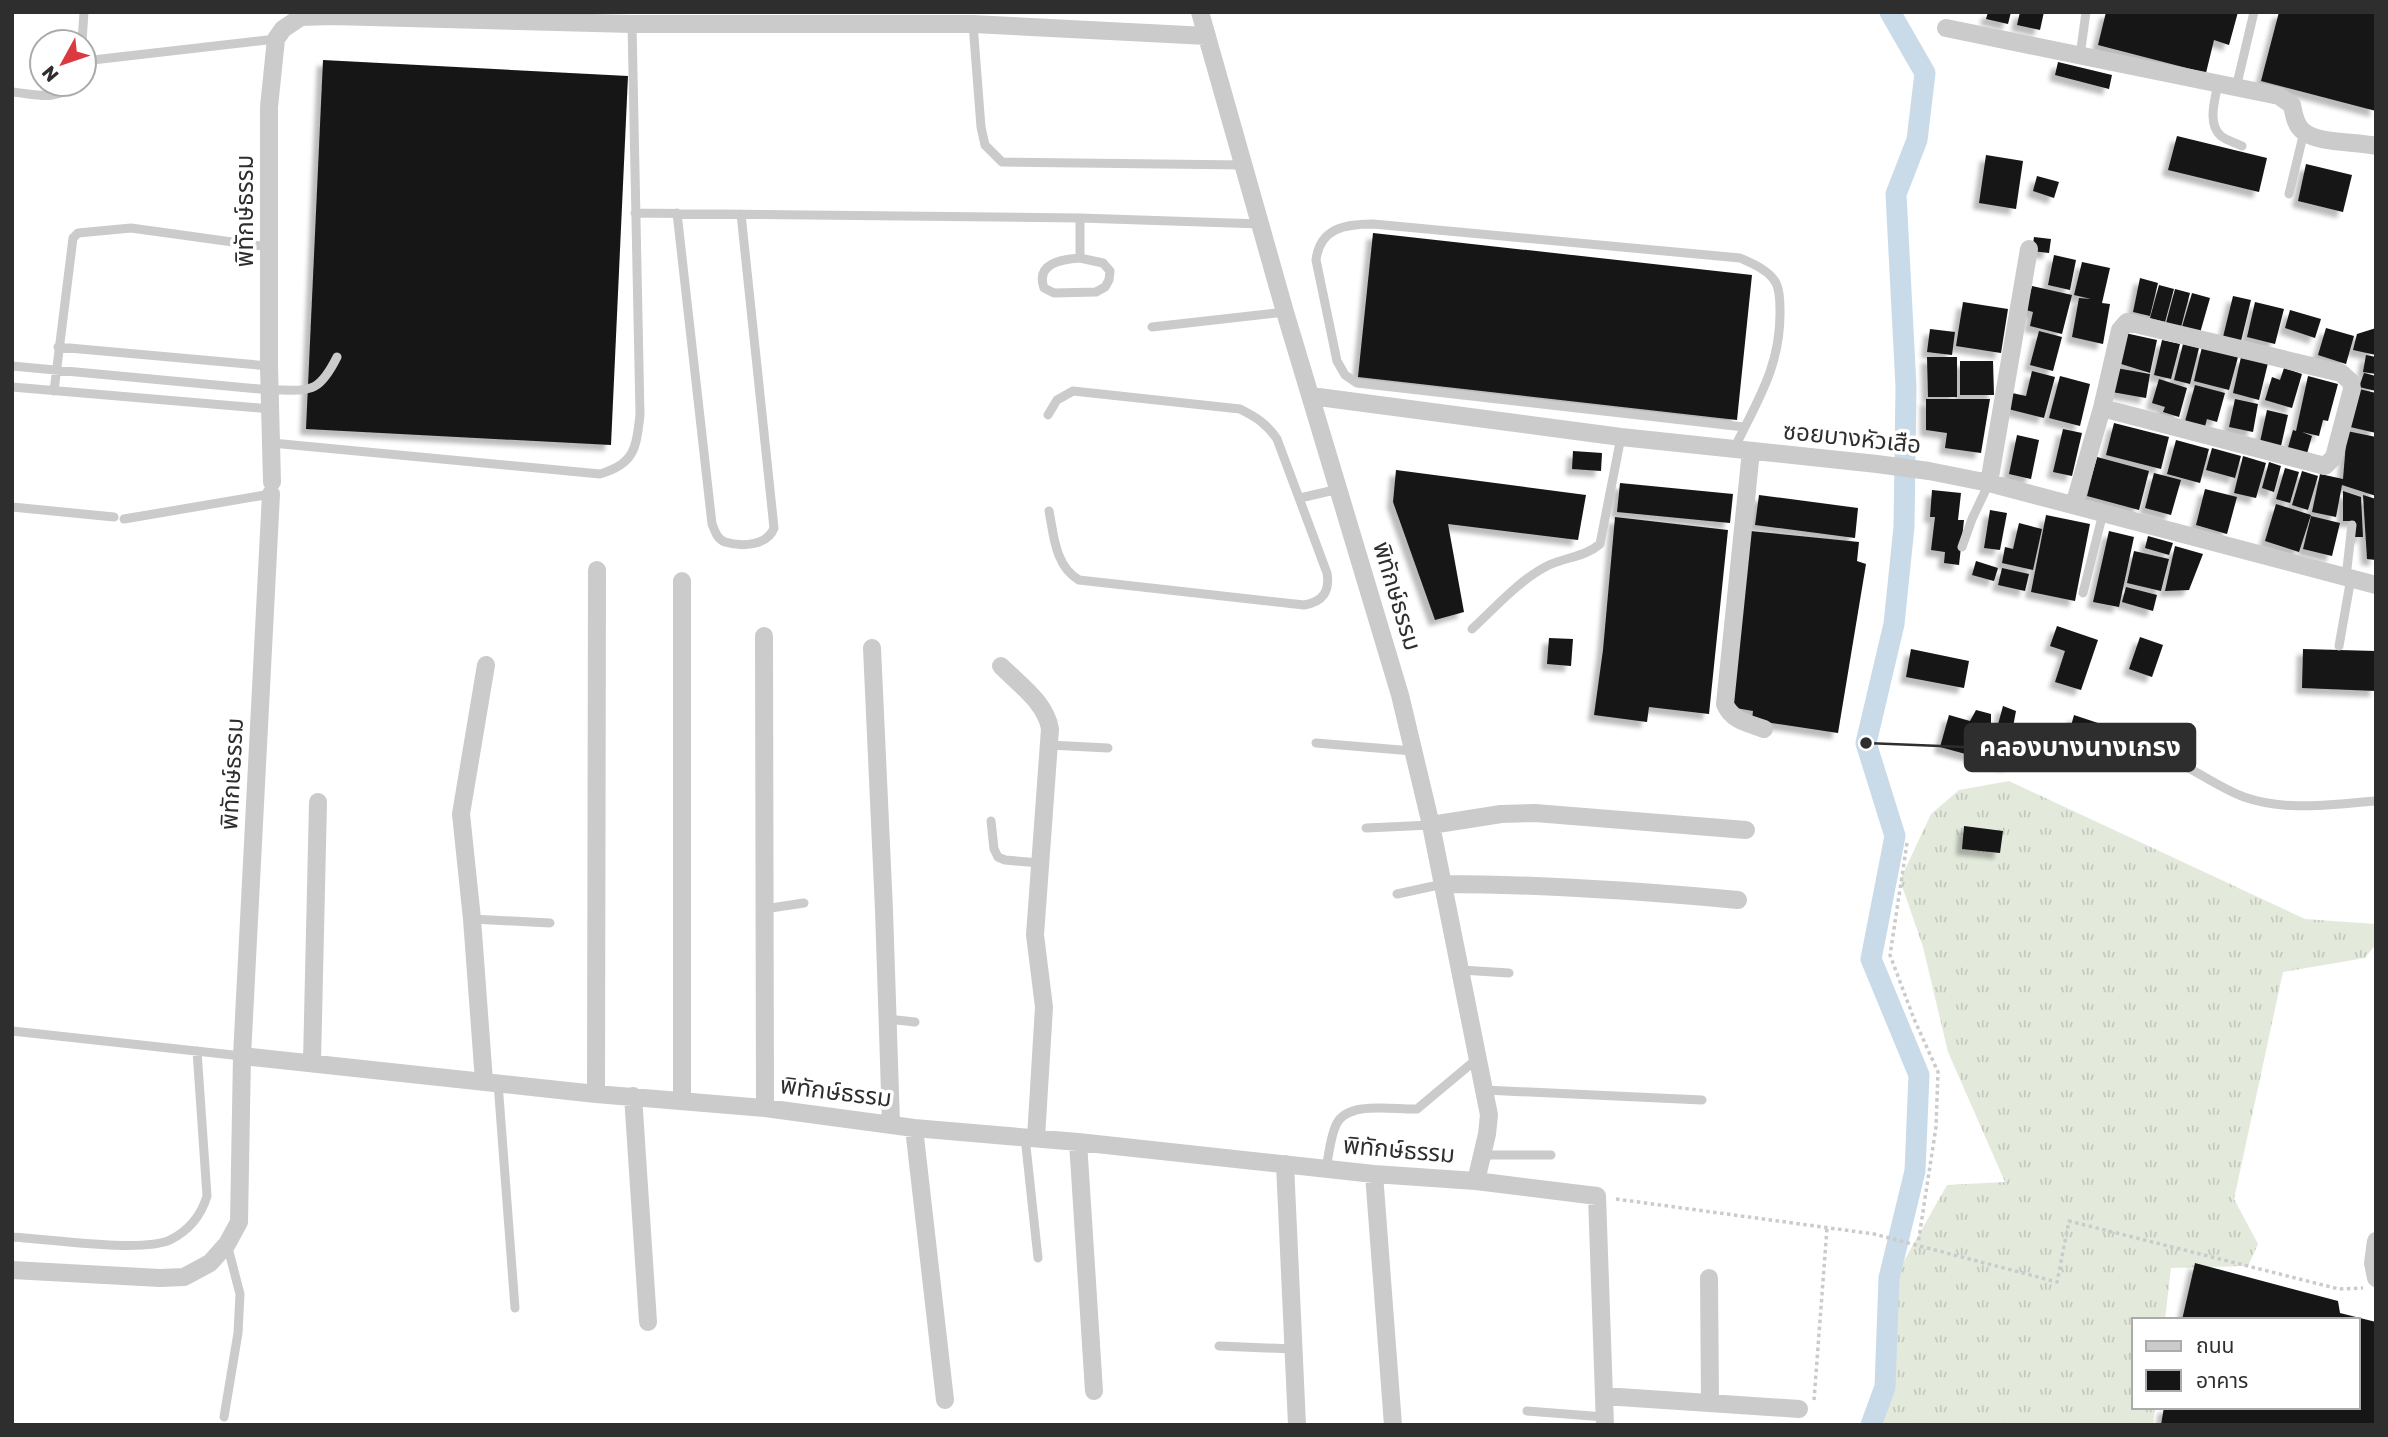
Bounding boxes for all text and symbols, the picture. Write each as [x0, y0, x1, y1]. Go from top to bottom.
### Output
north arrow [28, 28, 98, 98]
text: N [37, 61, 64, 86]
street label: พิทักษ์ธรรม [231, 155, 259, 267]
street label: ซอยบางหัวเสือ [1782, 417, 1922, 459]
street label: พิทักษ์ธรรม [1367, 538, 1427, 654]
street label: พิทักษ์ธรรม [215, 717, 249, 831]
callout: คลองบางนางเกรง [1965, 724, 2195, 771]
text: คลองบางนางเกรง [1979, 732, 2181, 763]
street label: พิทักษ์ธรรม [779, 1071, 893, 1113]
street label: พิทักษ์ธรรม [1342, 1131, 1456, 1169]
legend [2132, 1318, 2360, 1409]
text: ถนน [2196, 1333, 2234, 1358]
text: อาคาร [2196, 1368, 2248, 1393]

